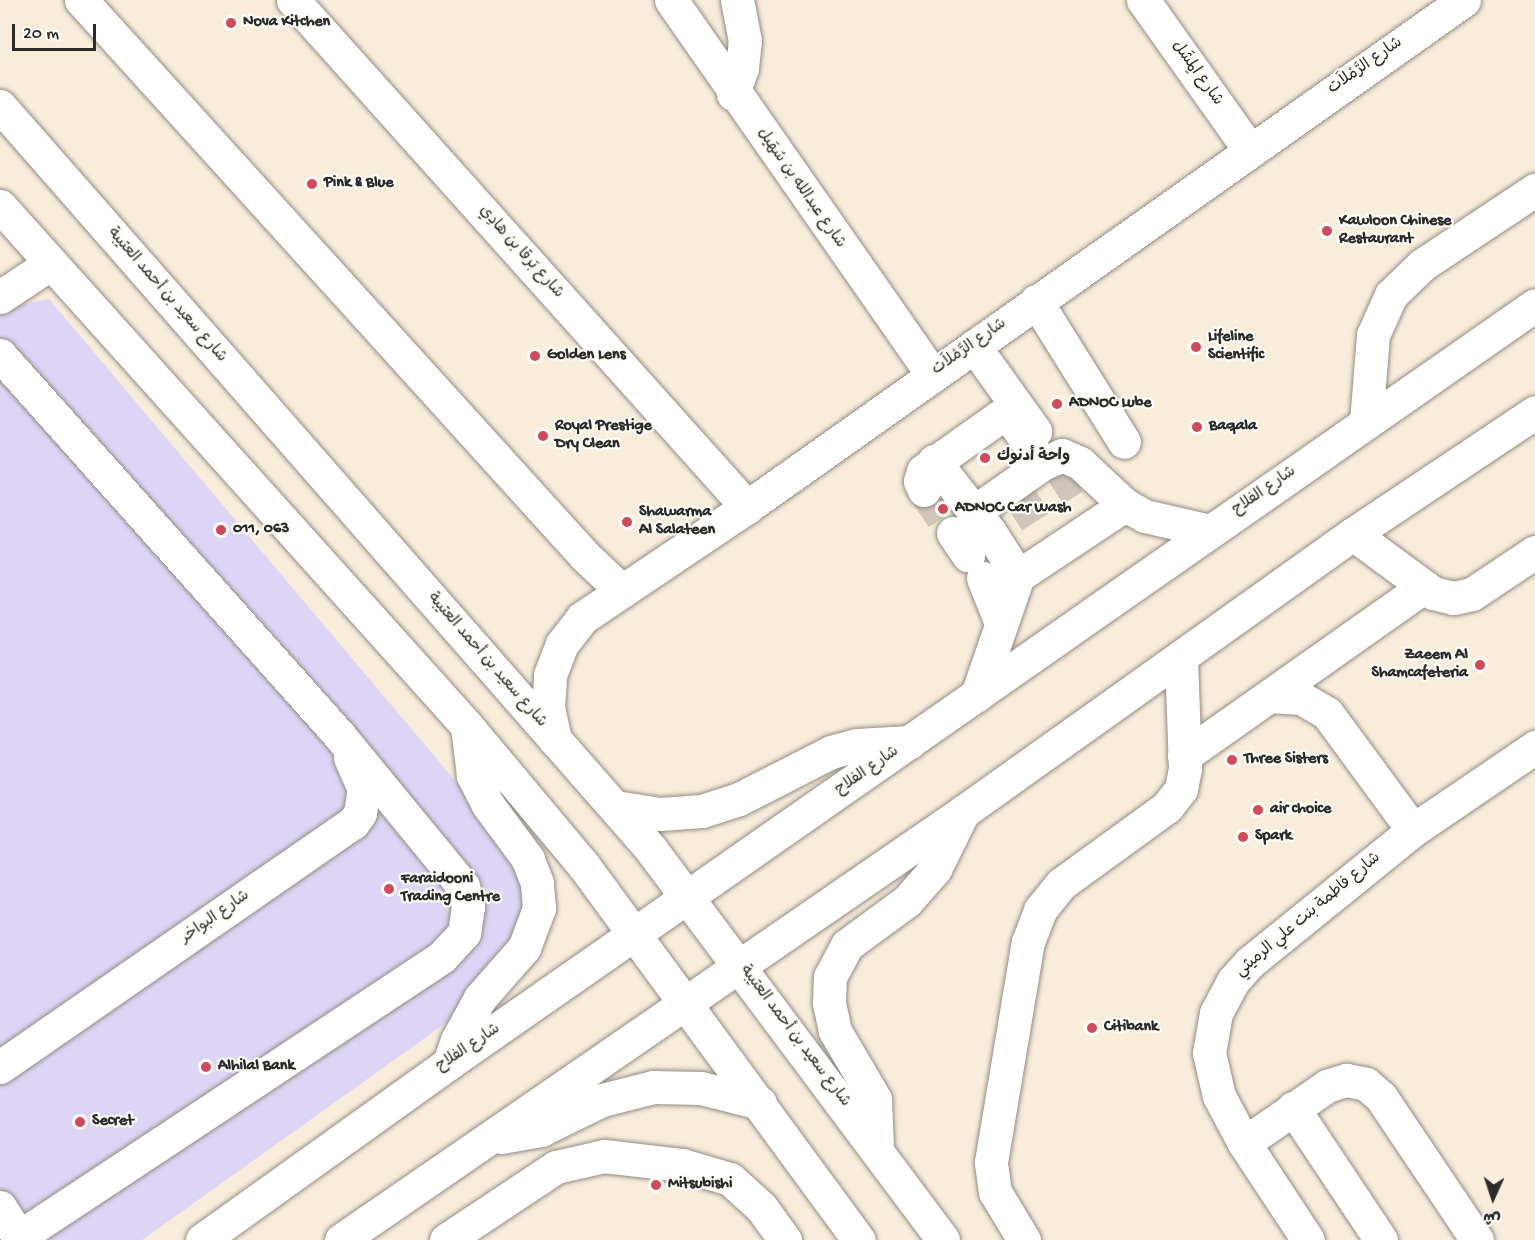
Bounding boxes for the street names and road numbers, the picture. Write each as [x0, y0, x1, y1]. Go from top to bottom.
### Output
street label: شارع الرَّمْلاَت [1325, 34, 1407, 100]
street label: شارع المِشَل [1166, 38, 1226, 110]
street label: شارع عبدالله بن سُهَيل [751, 125, 849, 253]
street label: شارع بَرقا بن هادِي [473, 203, 567, 303]
street label: شارع سعيد بن أحمد العتيبة [102, 225, 230, 367]
street label: شارع الرَّمْلاَت [929, 315, 1011, 381]
street label: شارع الفلاح [1229, 463, 1301, 521]
street label: شارع سعيد بن أحمد العتيبة [422, 590, 550, 732]
street label: شارع الفلاح [832, 743, 904, 801]
street label: شارع فاطمة بنت علي الرميثي [1233, 850, 1385, 982]
street label: شارع البواخر [178, 887, 254, 949]
street label: شارع سعيد بن أحمد العتيبة [734, 962, 854, 1112]
street label: شارع الفلاح [433, 1020, 505, 1078]

